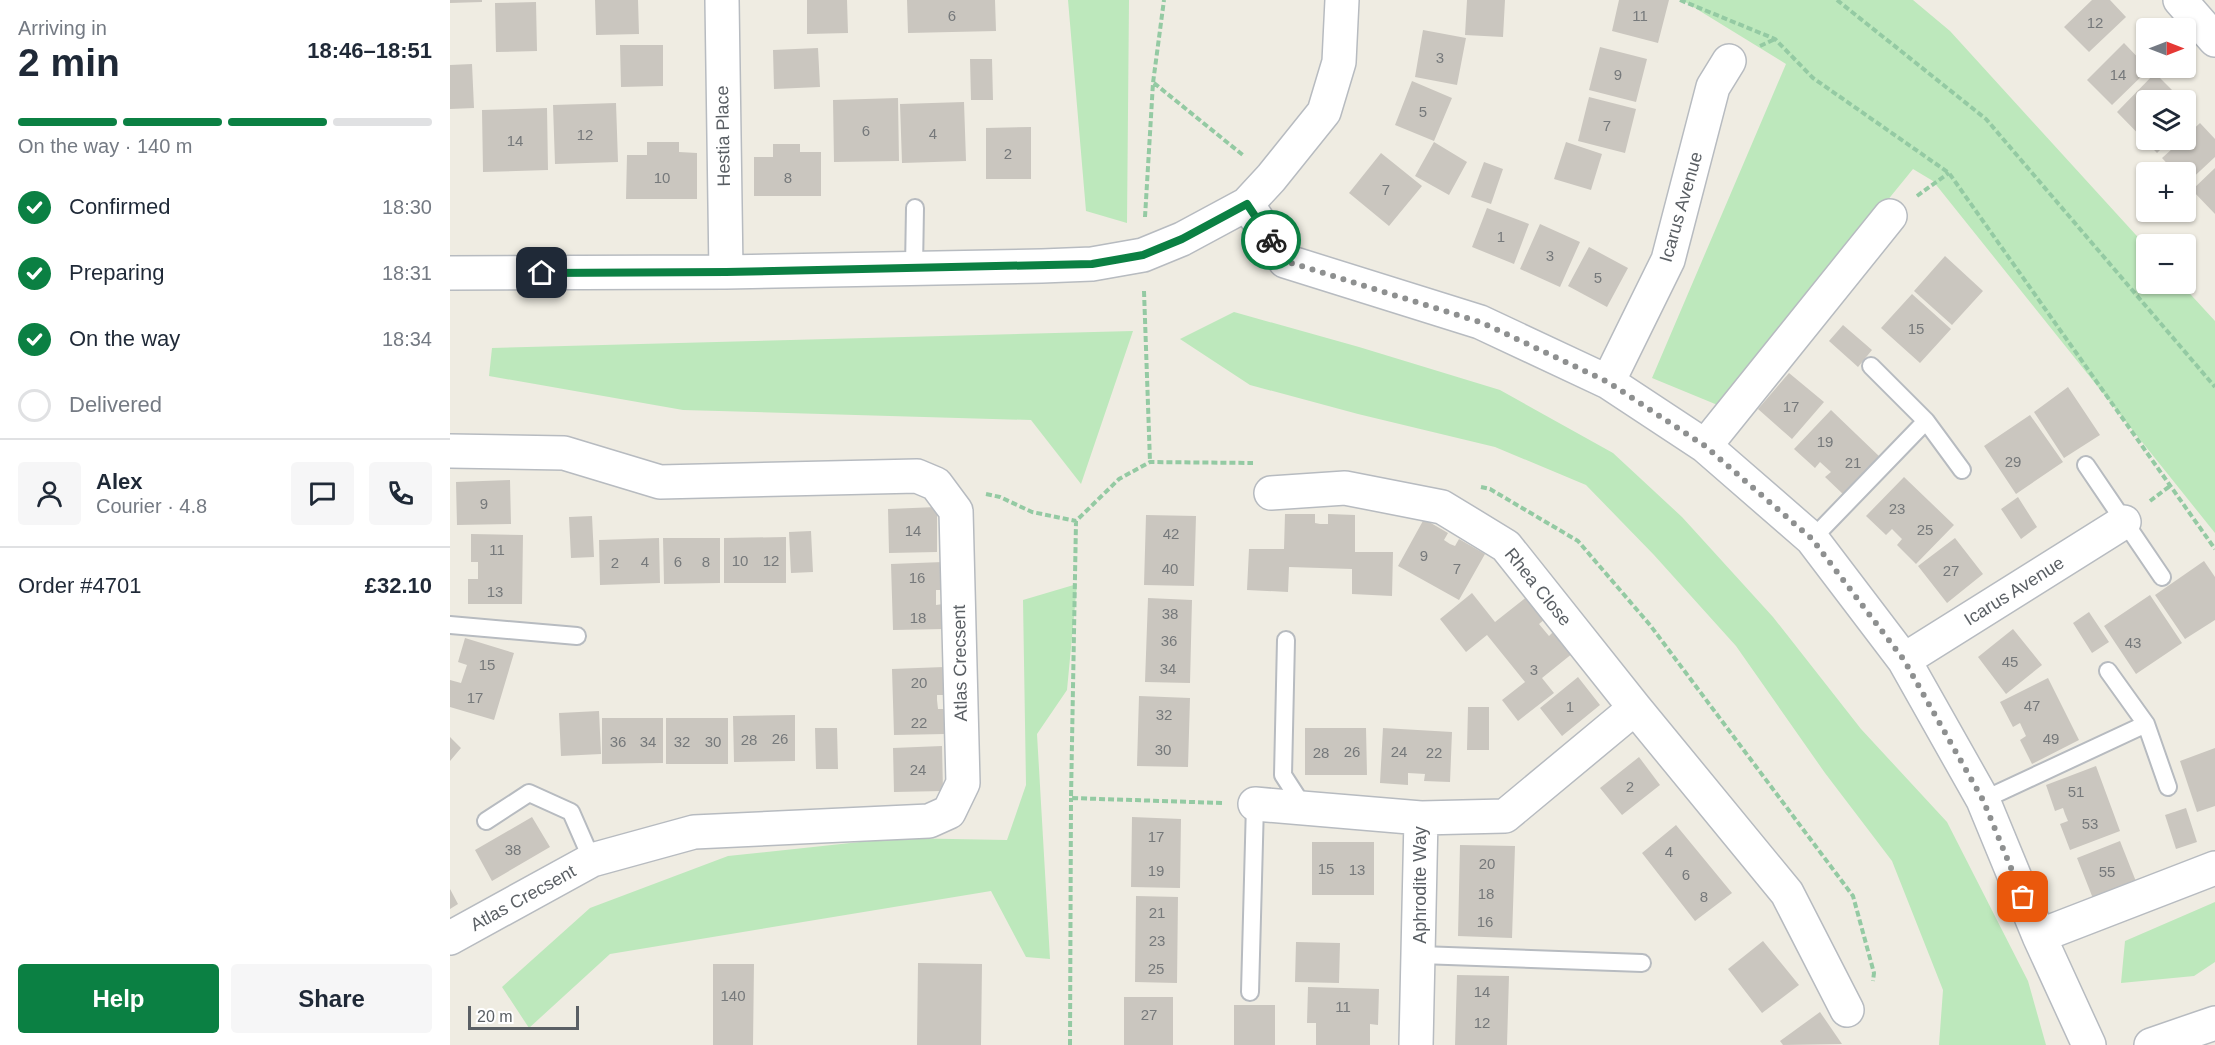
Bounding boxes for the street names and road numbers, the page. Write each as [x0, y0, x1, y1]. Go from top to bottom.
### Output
street label: Hestia Place [712, 85, 734, 187]
street label: Icarus Avenue [1656, 150, 1706, 264]
street label: Rhea Close [1501, 544, 1575, 630]
street label: Icarus Avenue [1960, 552, 2068, 630]
street label: Atlas Crecsent [949, 604, 971, 722]
street label: Aphrodite Way [1410, 826, 1430, 944]
street label: Atlas Crecsent [467, 861, 579, 935]

